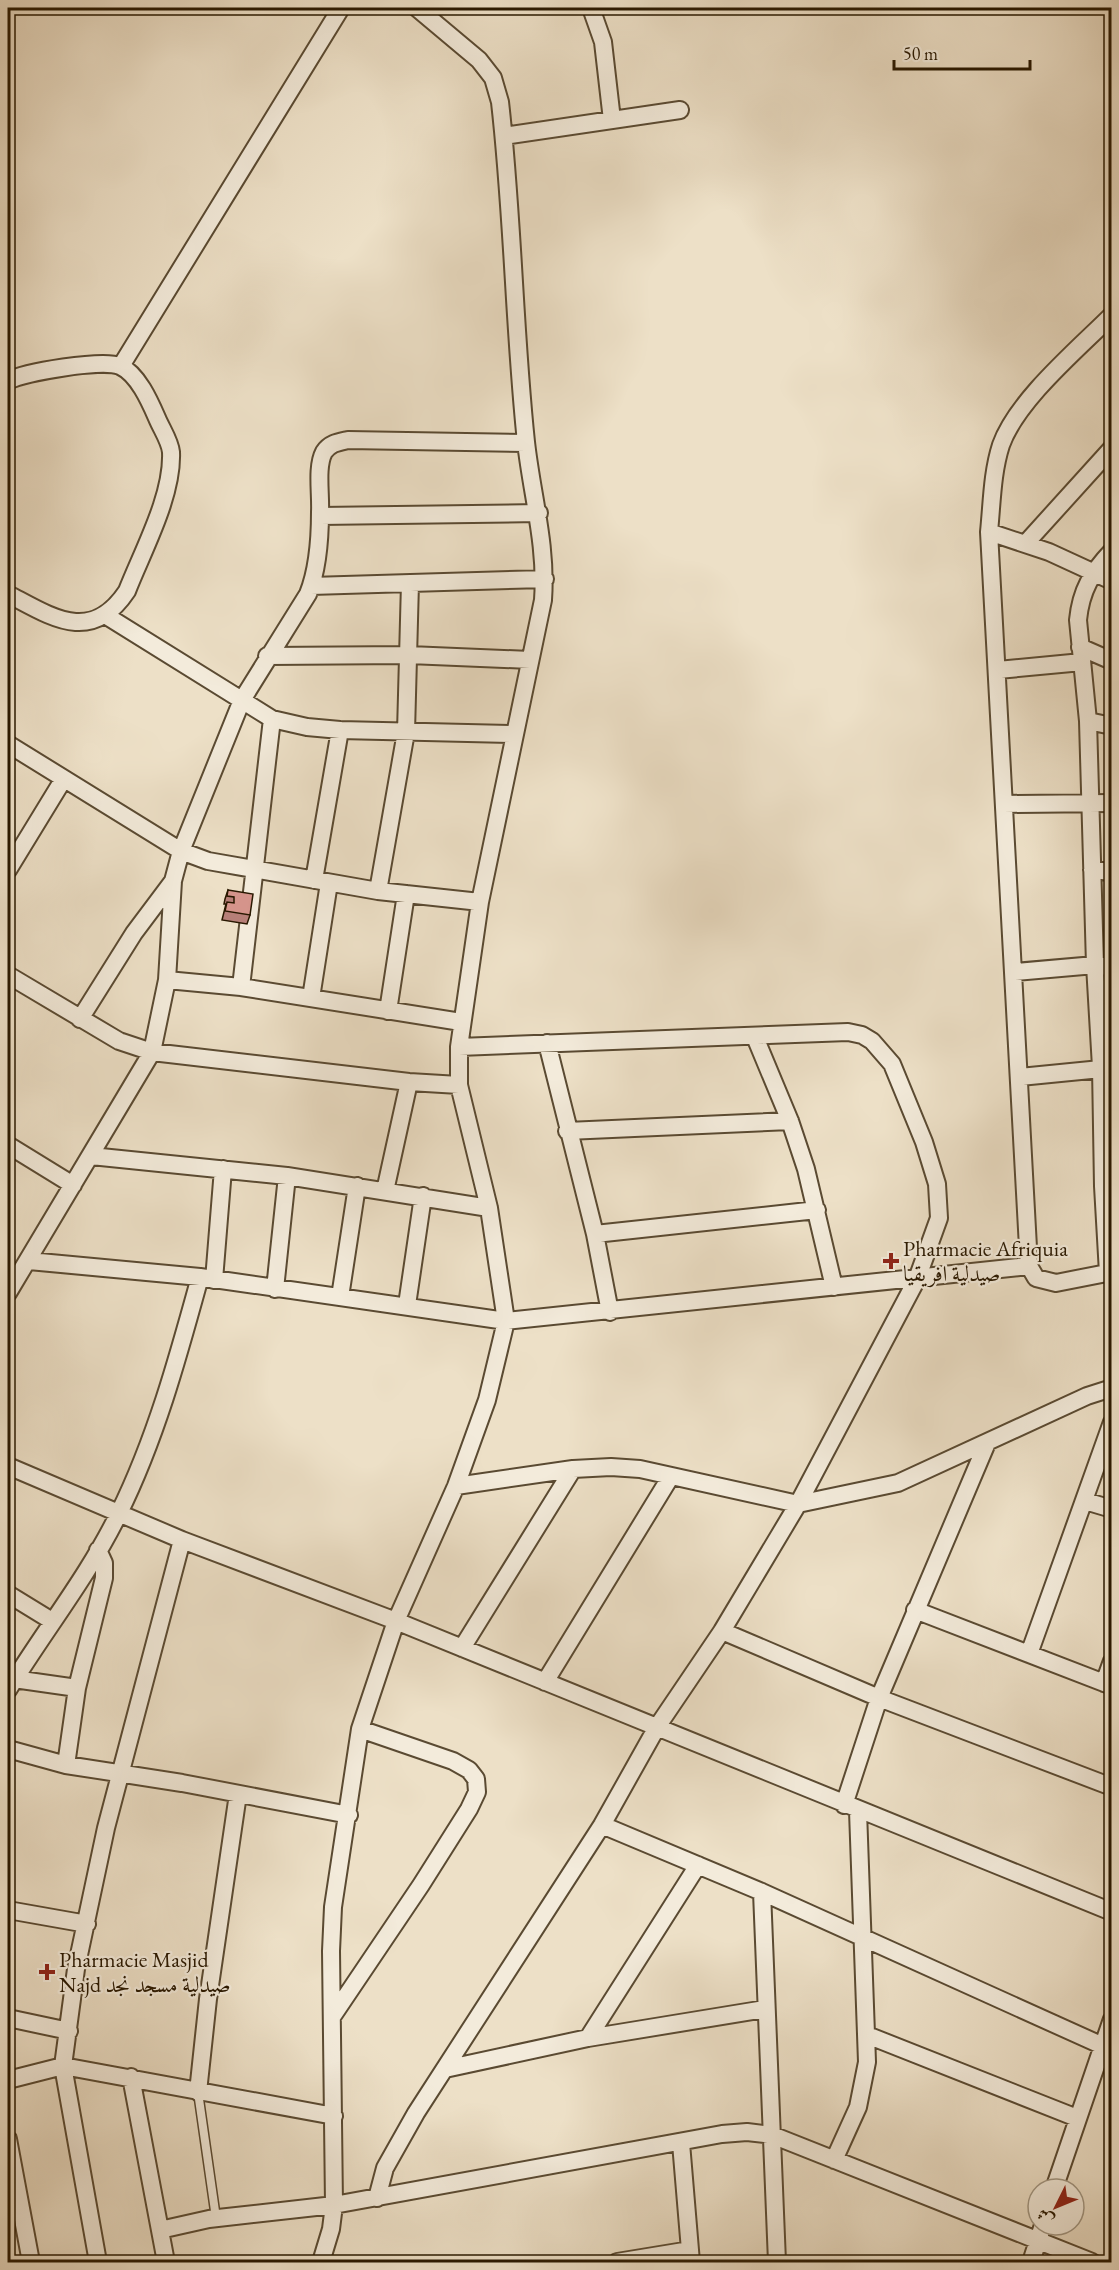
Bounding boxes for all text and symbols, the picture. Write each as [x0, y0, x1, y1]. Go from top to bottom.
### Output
scale bar [894, 33, 1030, 71]
text: 50 m [903, 42, 938, 65]
place label: Pharmacie Afriquia صيدلية افريقيا [903, 1234, 1068, 1288]
marker: Pharmacie Afriquia صيدلية افريقيا [884, 1254, 898, 1268]
place label: Pharmacie Masjid Najd صيدلية مسجد نجد [59, 1945, 231, 1999]
marker: Pharmacie Masjid Najd صيدلية مسجد نجد [40, 1965, 54, 1979]
north arrow [1026, 2177, 1086, 2237]
text: ش [1032, 2204, 1058, 2230]

